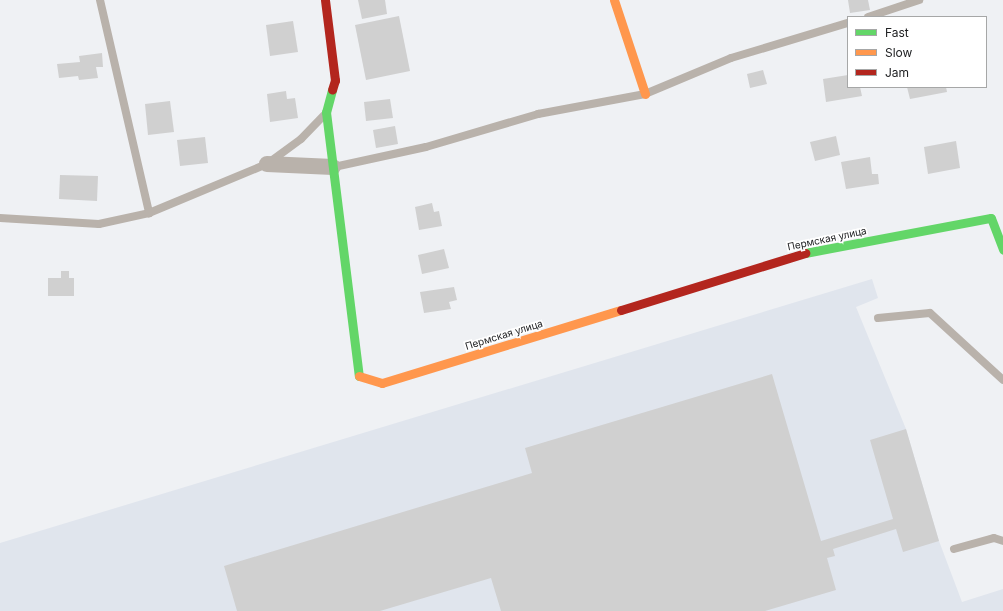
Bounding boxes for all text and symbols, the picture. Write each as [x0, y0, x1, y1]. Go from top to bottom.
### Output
legend [847, 16, 987, 88]
text: Fast [885, 25, 909, 40]
text: Slow [885, 45, 912, 60]
text: Jam [885, 65, 909, 80]
street label: Пермская улица [786, 225, 868, 253]
street label: Пермская улица [464, 317, 544, 353]

